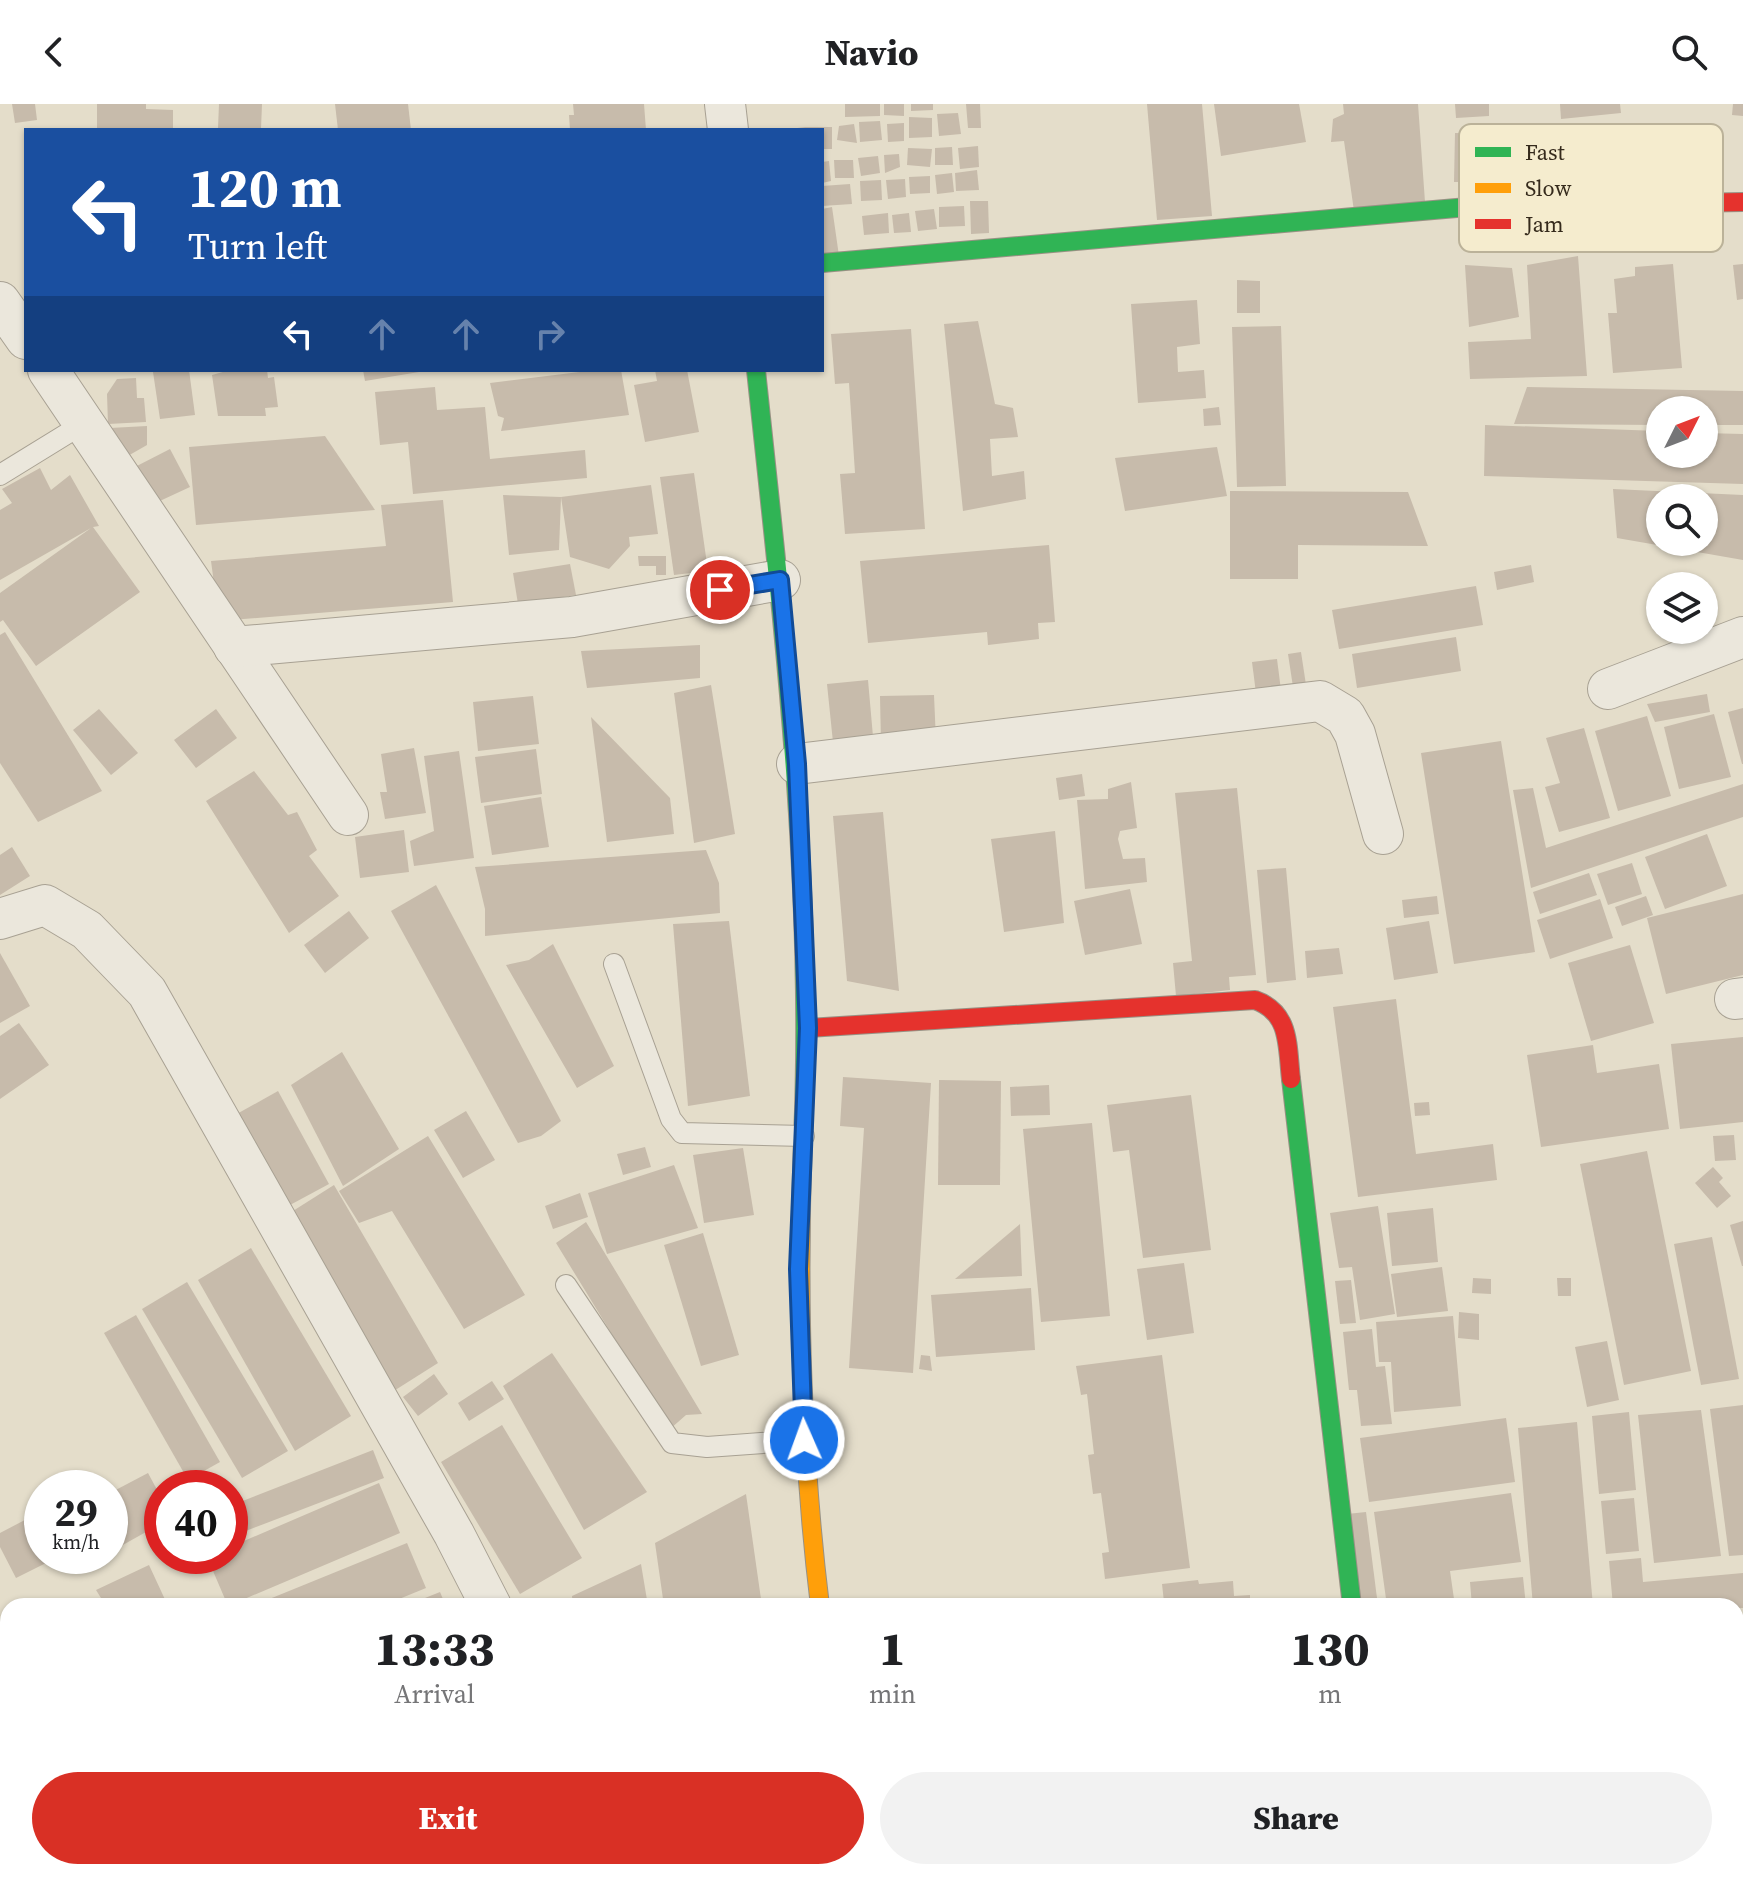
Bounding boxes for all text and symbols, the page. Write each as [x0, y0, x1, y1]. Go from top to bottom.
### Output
text: Navio [824, 28, 919, 77]
icon: back [32, 30, 76, 74]
icon: search [1667, 30, 1711, 74]
legend [1459, 124, 1723, 252]
text: Fast [1525, 137, 1566, 167]
text: 120 m [188, 149, 342, 226]
icon: left [56, 160, 160, 264]
text: Slow [1525, 173, 1572, 203]
text: Jam [1524, 209, 1564, 239]
text: Turn left [188, 222, 327, 271]
icon: left [276, 312, 320, 356]
icon: ahead [360, 312, 404, 356]
icon: ahead [444, 312, 488, 356]
icon: right [528, 312, 572, 356]
north arrow [1646, 396, 1718, 468]
map controls [1646, 396, 1718, 644]
button: search [1646, 484, 1718, 556]
pin [686, 556, 754, 624]
icon: arrive [698, 568, 742, 612]
button: layers [1646, 572, 1718, 644]
position arrow [762, 1398, 846, 1482]
speed limit sign: 40 [144, 1470, 248, 1574]
text: 29 [54, 1485, 98, 1539]
text: km/h [52, 1528, 100, 1556]
text: 13:33 [374, 1615, 495, 1681]
text: 1 [879, 1615, 906, 1681]
text: 130 [1290, 1615, 1370, 1681]
text: Arrival [394, 1676, 475, 1712]
text: min [869, 1676, 916, 1712]
text: m [1318, 1676, 1342, 1712]
button: Exit [32, 1772, 864, 1864]
button: Share [880, 1772, 1712, 1864]

